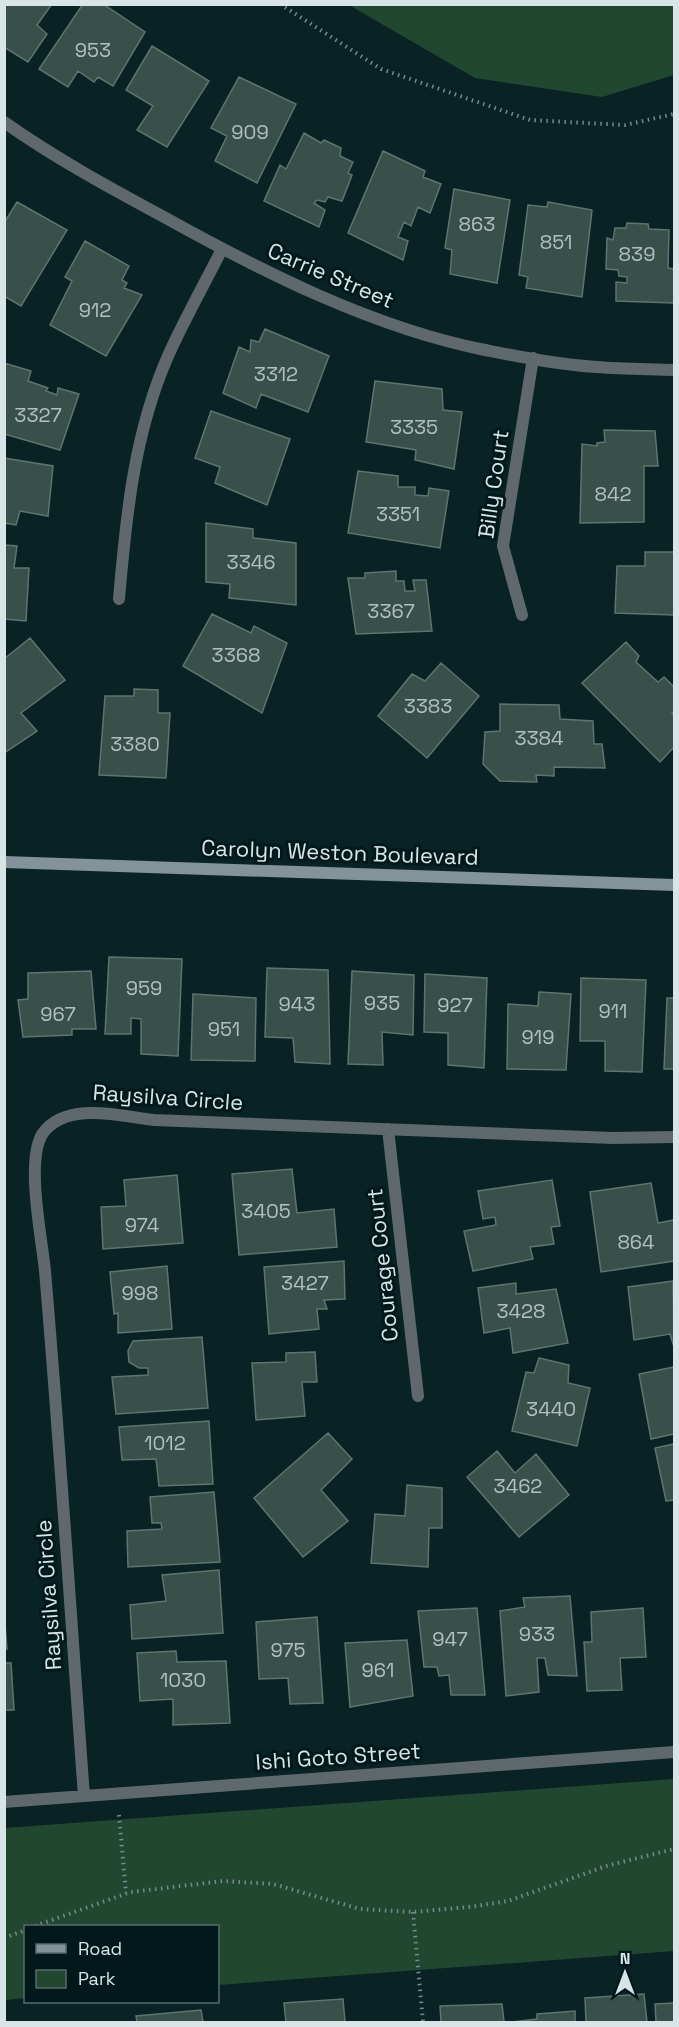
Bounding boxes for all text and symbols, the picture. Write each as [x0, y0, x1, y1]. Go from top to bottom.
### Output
house number: 953 [75, 37, 111, 63]
house number: 909 [231, 119, 269, 145]
house number: 863 [459, 211, 495, 237]
house number: 851 [540, 229, 572, 255]
street label: Carrie Street [264, 236, 398, 314]
house number: 839 [619, 241, 655, 267]
house number: 912 [79, 297, 111, 323]
house number: 3312 [254, 361, 298, 387]
house number: 3327 [14, 402, 62, 428]
house number: 3335 [390, 414, 438, 440]
street label: Billy Court [472, 428, 514, 540]
house number: 842 [594, 481, 632, 507]
house number: 3351 [376, 501, 420, 527]
house number: 3346 [227, 549, 275, 575]
house number: 3367 [367, 598, 415, 624]
house number: 3368 [212, 642, 260, 668]
house number: 3383 [404, 693, 452, 719]
house number: 3384 [514, 725, 564, 751]
house number: 3380 [110, 731, 160, 757]
street label: Carolyn Weston Boulevard [201, 833, 479, 871]
house number: 959 [126, 975, 162, 1001]
house number: 935 [364, 990, 400, 1016]
house number: 943 [279, 991, 315, 1017]
house number: 927 [437, 992, 473, 1018]
house number: 911 [599, 998, 627, 1024]
house number: 967 [40, 1001, 76, 1027]
house number: 951 [208, 1016, 240, 1042]
house number: 919 [522, 1024, 554, 1050]
street label: Raysilva Circle [92, 1078, 244, 1116]
street label: Courage Court [360, 1187, 404, 1343]
house number: 3405 [241, 1198, 291, 1224]
house number: 974 [125, 1212, 159, 1238]
house number: 864 [617, 1229, 655, 1255]
house number: 3427 [281, 1270, 329, 1296]
house number: 998 [122, 1280, 158, 1306]
house number: 3428 [496, 1298, 546, 1324]
house number: 3440 [526, 1396, 576, 1422]
house number: 1012 [144, 1430, 186, 1456]
house number: 3462 [494, 1473, 542, 1499]
street label: Raysilva Circle [29, 1519, 67, 1671]
house number: 933 [519, 1621, 555, 1647]
house number: 947 [432, 1626, 468, 1652]
house number: 975 [270, 1637, 306, 1663]
house number: 961 [362, 1657, 394, 1683]
house number: 1030 [160, 1667, 206, 1693]
street label: Ishi Goto Street [255, 1736, 421, 1776]
legend [24, 1925, 219, 2003]
text: Road [78, 1937, 122, 1960]
north arrow [595, 1943, 655, 2003]
text: N [620, 1948, 630, 1969]
text: Park [78, 1967, 116, 1990]

